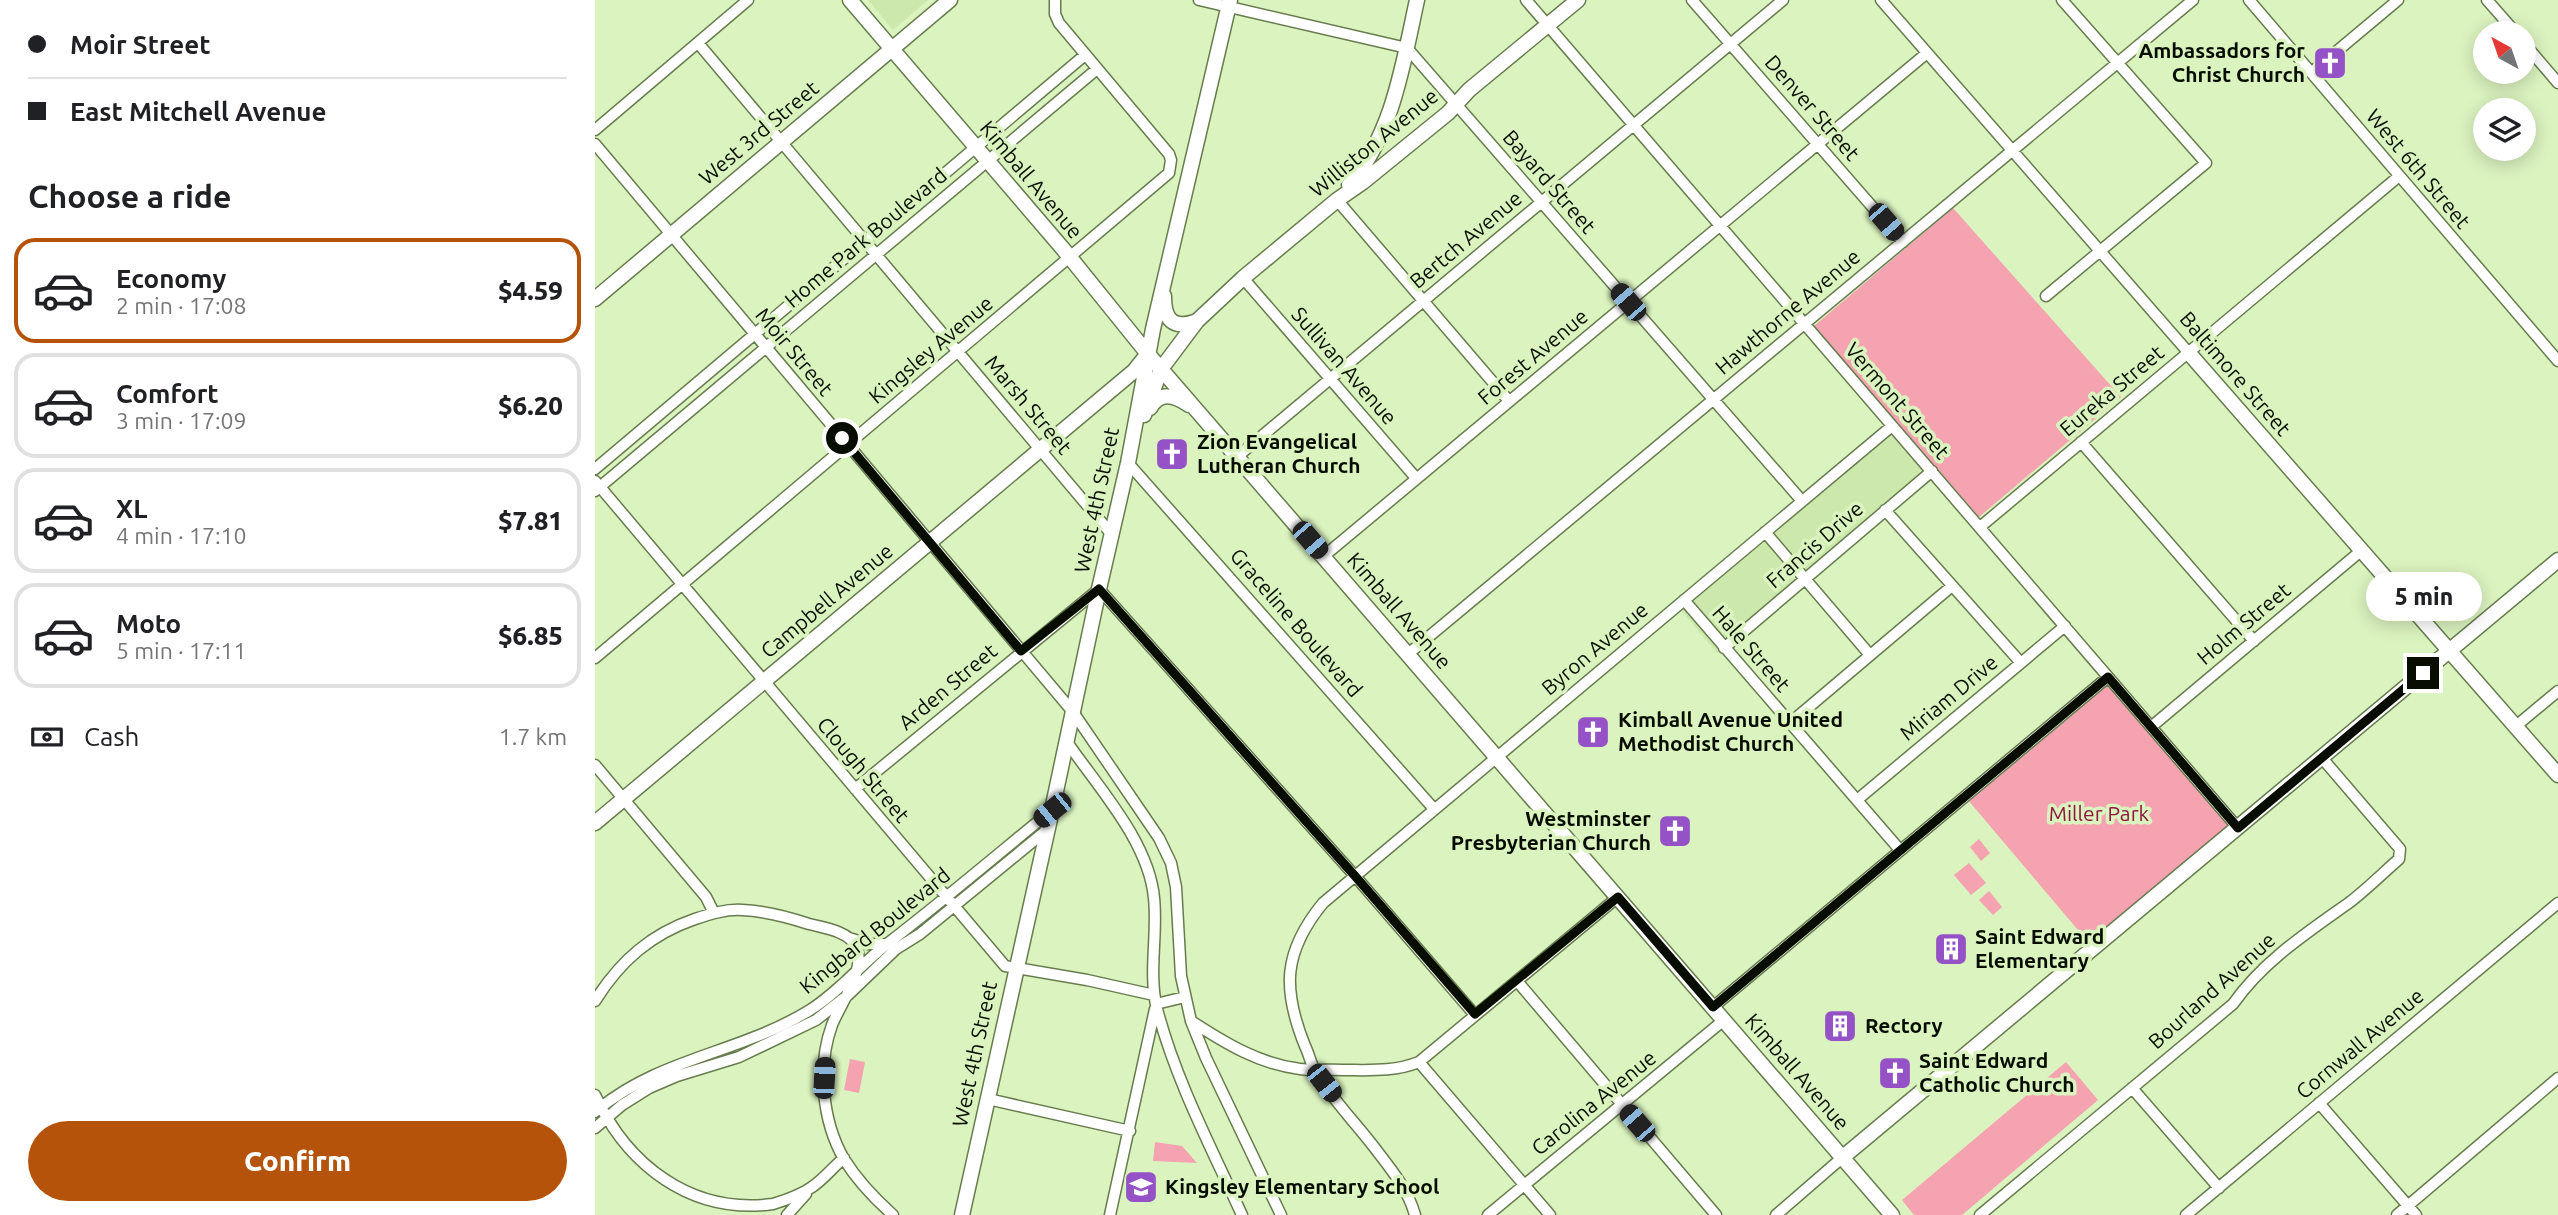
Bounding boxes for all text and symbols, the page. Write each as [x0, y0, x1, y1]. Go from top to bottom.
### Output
north arrow [2473, 21, 2536, 84]
map controls [2473, 21, 2536, 161]
text: Moir Street [70, 30, 211, 59]
place label: Ambassadors for Christ Church [2138, 38, 2305, 86]
church icon: Ambassadors for Christ Church [2311, 44, 2349, 82]
street label: Denver Street [1761, 50, 1865, 165]
street label: West 3rd Street [694, 75, 823, 189]
street label: Williston Avenue [1304, 83, 1442, 201]
text: East Mitchell Avenue [70, 97, 327, 126]
button: layers [2473, 98, 2536, 161]
street label: West 6th Street [2362, 104, 2476, 233]
street label: Kimball Avenue [976, 116, 1088, 243]
street label: Bayard Street [1498, 125, 1601, 238]
street label: Home Park Boulevard [780, 162, 951, 312]
text: Choose a ride [28, 178, 231, 214]
street label: Bertch Avenue [1405, 186, 1526, 293]
car [1865, 199, 1908, 245]
street label: Hawthorne Avenue [1710, 244, 1865, 379]
icon: car [32, 259, 95, 322]
text: Economy [116, 264, 226, 293]
text: $4.59 [498, 276, 563, 305]
car [1607, 279, 1650, 325]
street label: Kingsley Avenue [864, 290, 997, 408]
text: 2 min · 17:08 [116, 293, 247, 318]
street label: Sullivan Avenue [1287, 302, 1402, 429]
street label: Moir Street [751, 303, 838, 400]
street label: Forest Avenue [1473, 303, 1592, 409]
street label: Baltimore Street [2175, 306, 2296, 440]
street label: Vermont Street [1841, 337, 1955, 463]
street label: Eureka Street [2055, 340, 2168, 441]
street label: Marsh Street [981, 350, 1077, 459]
icon: car [32, 374, 95, 437]
text: Comfort [116, 379, 219, 408]
text: $6.20 [498, 391, 563, 420]
text: 3 min · 17:09 [116, 408, 247, 433]
route start [826, 422, 858, 454]
street label: West 4th Street [1069, 425, 1123, 575]
place label: Zion Evangelical Lutheran Church [1197, 429, 1360, 477]
church icon: Zion Evangelical Lutheran Church [1153, 435, 1191, 473]
icon: car [32, 489, 95, 552]
text: XL [116, 494, 147, 523]
street label: Francis Drive [1761, 496, 1867, 593]
text: $7.81 [498, 506, 563, 535]
car [1289, 517, 1332, 563]
text: 4 min · 17:10 [116, 523, 247, 548]
street label: Campbell Avenue [756, 538, 897, 662]
street label: Graceline Boulevard [1226, 543, 1368, 702]
street label: Kimball Avenue [1343, 547, 1457, 673]
callout: 5 min [2365, 572, 2481, 620]
street label: Holm Street [2192, 577, 2295, 669]
text: 5 min [2395, 584, 2453, 609]
street label: Byron Avenue [1536, 597, 1652, 700]
street label: Hale Street [1708, 600, 1796, 696]
icon: car [32, 604, 95, 667]
text: Moto [116, 609, 181, 638]
text: $6.85 [498, 621, 563, 650]
text: 5 min · 17:11 [116, 638, 247, 663]
street label: Arden Street [893, 638, 1001, 734]
street label: Miriam Drive [1895, 650, 2002, 745]
route end [2407, 657, 2439, 689]
place label: Kimball Avenue United Methodist Church [1618, 707, 1843, 755]
street label: Clough Street [813, 712, 915, 827]
church icon: Kimball Avenue United Methodist Church [1574, 713, 1612, 751]
icon: cash [28, 718, 66, 756]
text: Cash [84, 722, 139, 751]
text: 1.7 km [499, 724, 567, 749]
car [1030, 789, 1075, 831]
park label: Miller Park [2049, 801, 2150, 825]
place label: Westminster Presbyterian Church [1451, 806, 1651, 854]
church icon: Westminster Presbyterian Church [1656, 812, 1694, 850]
street label: Kingbard Boulevard [794, 862, 954, 998]
place label: Saint Edward Elementary [1975, 924, 2104, 972]
street label: Bourland Avenue [2143, 927, 2279, 1053]
building icon: Saint Edward Elementary [1932, 930, 1970, 968]
street label: West 4th Street [947, 979, 1001, 1129]
street label: Cornwall Avenue [2291, 983, 2428, 1103]
building icon: Rectory [1821, 1007, 1859, 1045]
street label: Kimball Avenue [1741, 1008, 1855, 1134]
place label: Rectory [1865, 1013, 1943, 1037]
street label: Carolina Avenue [1526, 1045, 1660, 1160]
place label: Saint Edward Catholic Church [1919, 1048, 2075, 1096]
church icon: Saint Edward Catholic Church [1876, 1054, 1914, 1092]
car [813, 1056, 836, 1100]
car [1303, 1060, 1346, 1106]
car [1616, 1100, 1659, 1146]
button: Confirm [28, 1121, 567, 1201]
school or university icon: Kingsley Elementary School [1122, 1168, 1160, 1206]
place label: Kingsley Elementary School [1165, 1174, 1439, 1198]

